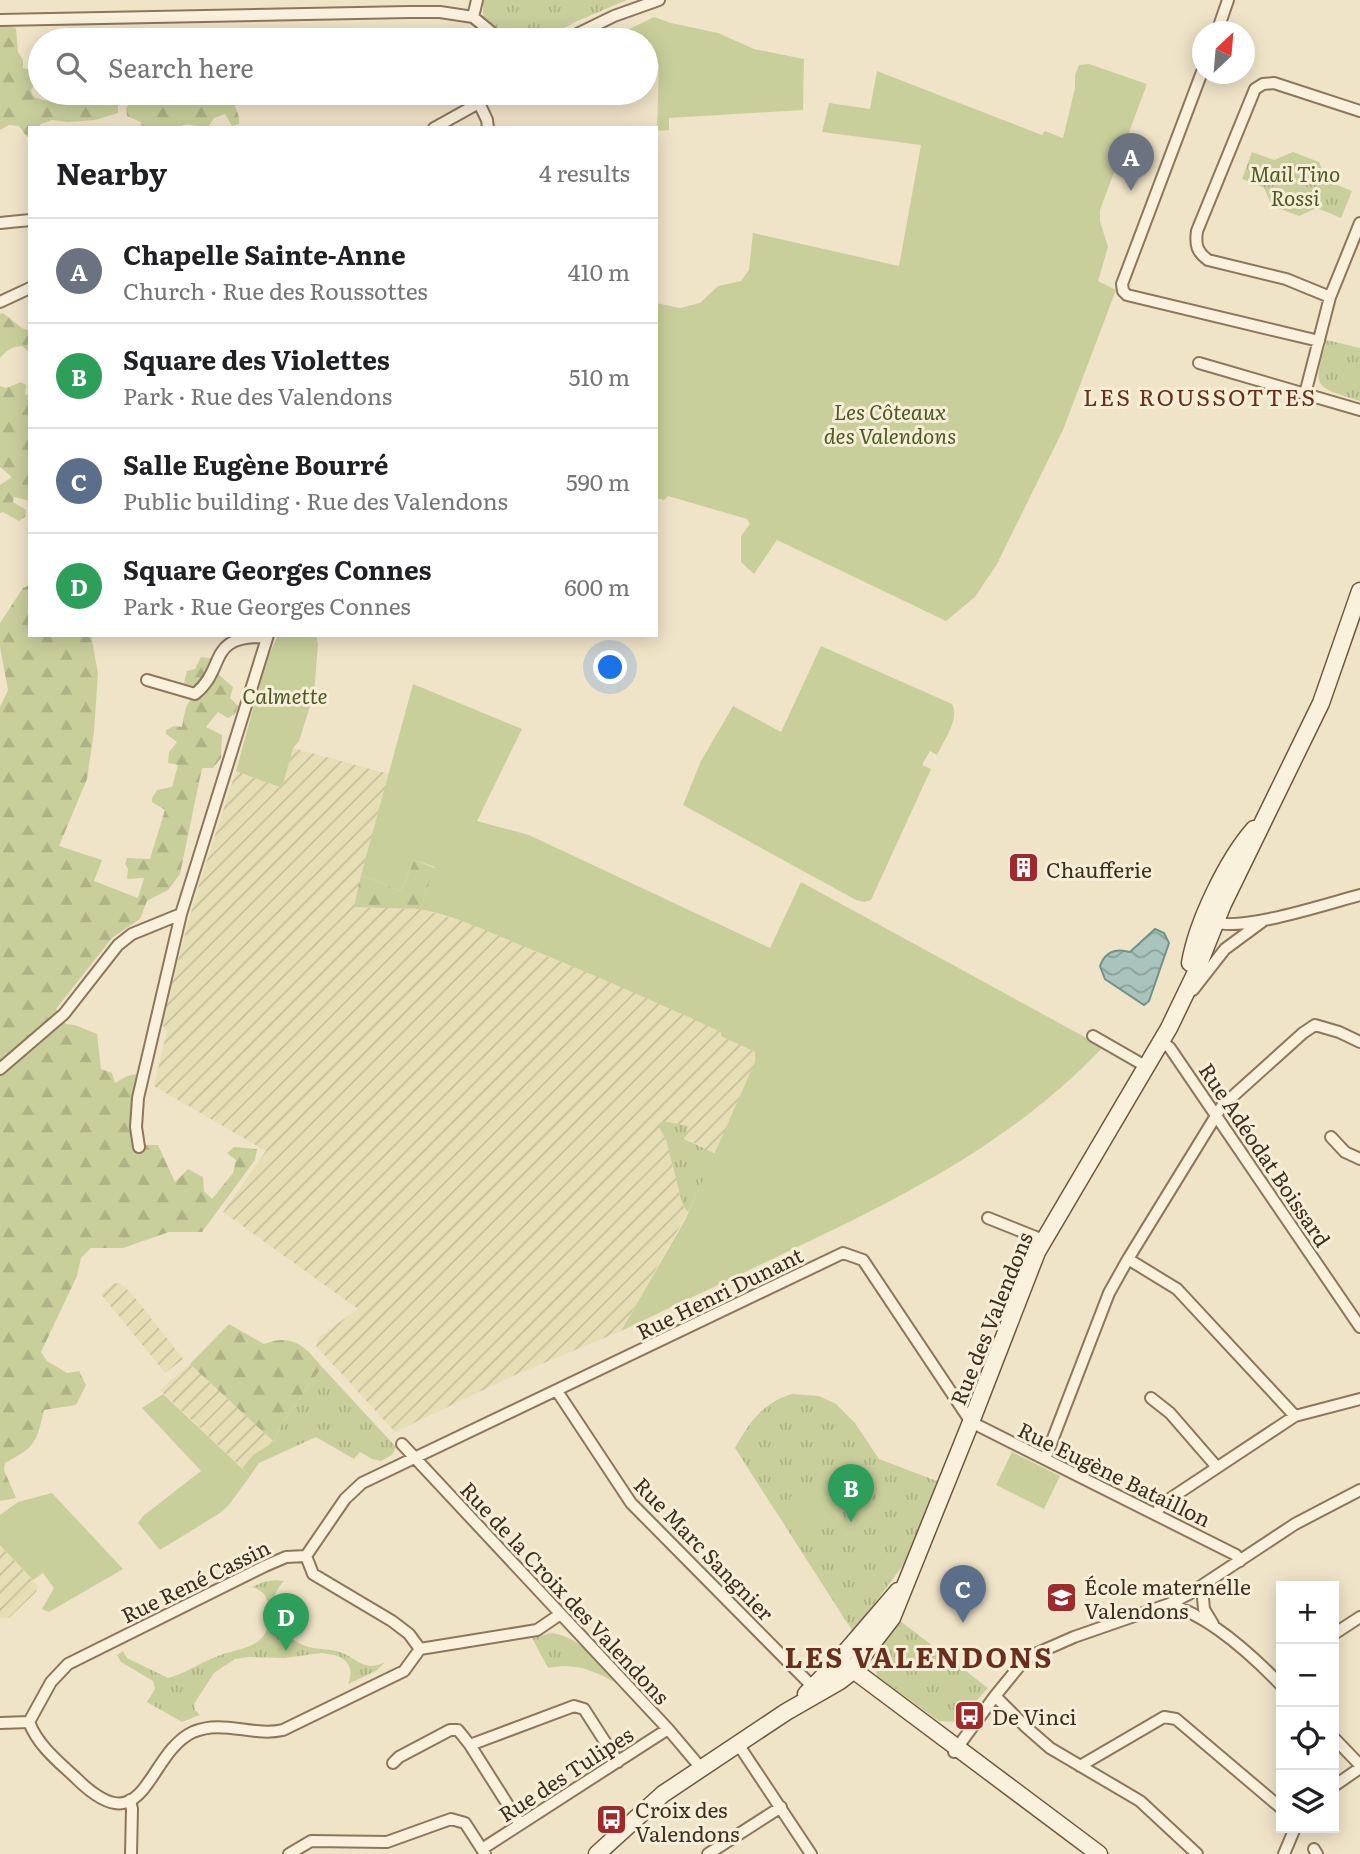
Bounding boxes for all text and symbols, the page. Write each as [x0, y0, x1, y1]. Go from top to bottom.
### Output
north arrow [1192, 21, 1255, 84]
search box [28, 28, 658, 105]
text: Search here [108, 47, 254, 86]
icon: search [52, 48, 90, 86]
pin: A [1108, 133, 1154, 191]
text: Nearby [56, 150, 167, 194]
text: 4 results [539, 155, 630, 189]
park label: Mail Tino Rossi [1250, 157, 1340, 212]
text: Chapelle Sainte-Anne [123, 234, 406, 273]
text: A [70, 254, 88, 288]
text: 410 m [568, 254, 630, 288]
text: Church · Rue des Roussottes [123, 273, 428, 307]
text: Square des Violettes [123, 339, 390, 378]
text: B [71, 359, 87, 393]
text: 510 m [569, 359, 630, 393]
text: Park · Rue des Valendons [123, 378, 392, 412]
district label: LES ROUSSOTTES [1083, 379, 1317, 413]
park label: Les Côteaux des Valendons [824, 395, 956, 450]
text: Salle Eugène Bourré [123, 444, 389, 483]
text: C [71, 464, 87, 498]
text: 590 m [566, 464, 630, 498]
text: Public building · Rue des Valendons [123, 483, 508, 517]
text: Square Georges Connes [123, 549, 431, 588]
text: D [70, 569, 88, 603]
text: 600 m [564, 569, 630, 603]
text: Park · Rue Georges Connes [123, 588, 411, 622]
your location [593, 650, 627, 684]
park label: Calmette [242, 679, 328, 710]
building icon: Chaufferie [1006, 851, 1040, 885]
place label: Chaufferie [1046, 853, 1152, 884]
street label: Rue Adéodat Boissard [1193, 1056, 1339, 1252]
street label: Rue des Valendons [941, 1227, 1039, 1409]
street label: Rue Henri Dunant [631, 1238, 808, 1346]
street label: Rue Eugène Bataillon [1013, 1413, 1217, 1533]
pin: B [828, 1464, 874, 1522]
street label: Rue Marc Sangnier [628, 1469, 782, 1627]
street label: Rue de la Croix des Valendons [454, 1474, 678, 1710]
street label: Rue René Cassin [115, 1530, 275, 1630]
pin: C [940, 1565, 986, 1623]
place label: École maternelle Valendons [1084, 1570, 1251, 1625]
school or university icon: École maternelle Valendons [1044, 1580, 1078, 1614]
map controls [1276, 1581, 1339, 1833]
button: + [1276, 1581, 1339, 1644]
pin: D [263, 1593, 309, 1651]
district label: LES VALENDONS [785, 1635, 1053, 1677]
button: − [1276, 1644, 1339, 1707]
bus stop icon: De Vinci [952, 1698, 986, 1732]
place label: De Vinci [992, 1700, 1077, 1731]
button: locate [1276, 1707, 1339, 1770]
street label: Rue des Tulipes [492, 1718, 638, 1828]
button: layers [1276, 1770, 1339, 1833]
place label: Croix des Valendons [635, 1793, 740, 1848]
bus stop icon: Croix des Valendons [595, 1803, 629, 1837]

